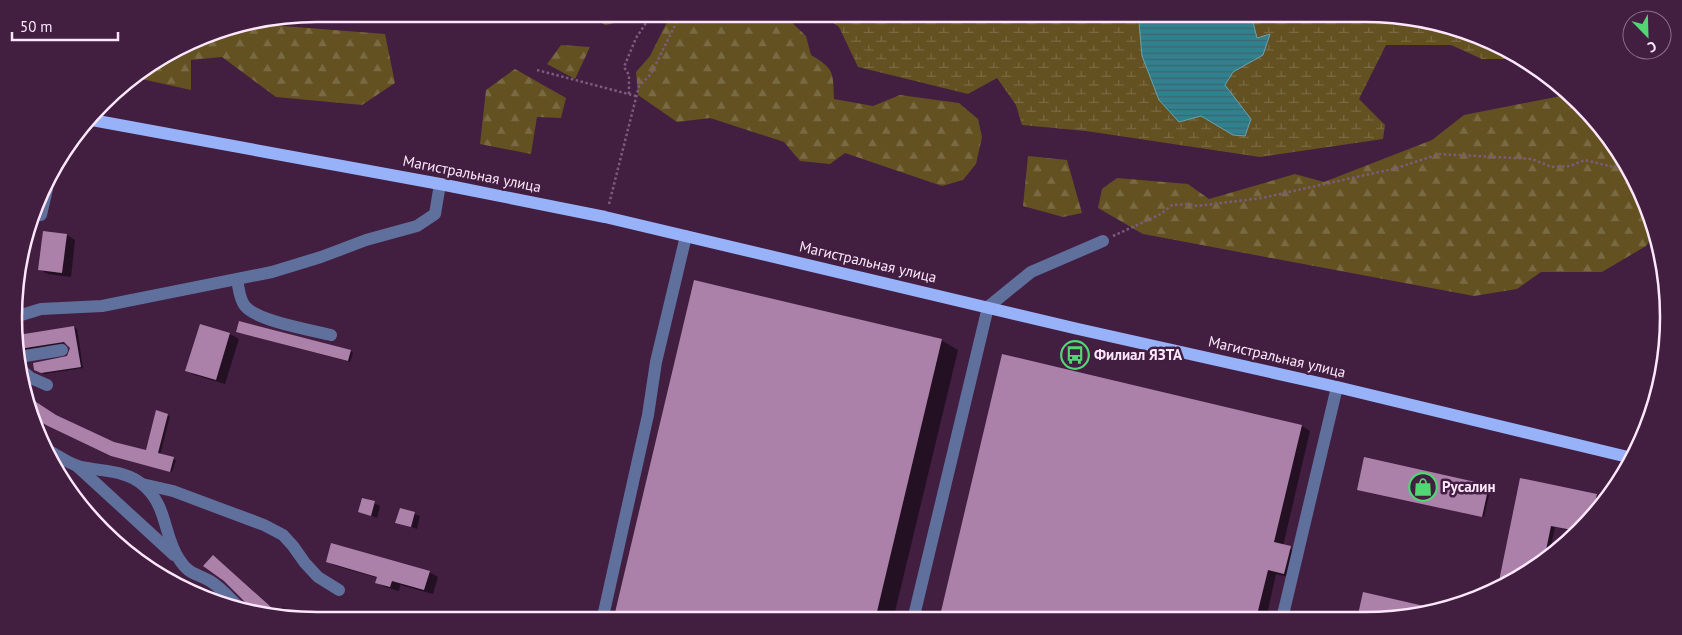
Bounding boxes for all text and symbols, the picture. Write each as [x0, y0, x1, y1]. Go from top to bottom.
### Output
scale bar [12, 10, 119, 42]
north arrow [1622, 10, 1672, 60]
text: 50 m [20, 17, 53, 36]
text: С [1645, 37, 1659, 57]
street label: Магистральная улица [401, 151, 543, 196]
street label: Магистральная улица [798, 236, 939, 287]
street label: Магистральная улица [1207, 331, 1348, 382]
bus stop icon: Филиал ЯЗТА [1060, 340, 1090, 370]
place label: Филиал ЯЗТА [1094, 345, 1183, 364]
shop icon: Русалин [1408, 472, 1438, 502]
place label: Русалин [1442, 477, 1496, 496]

